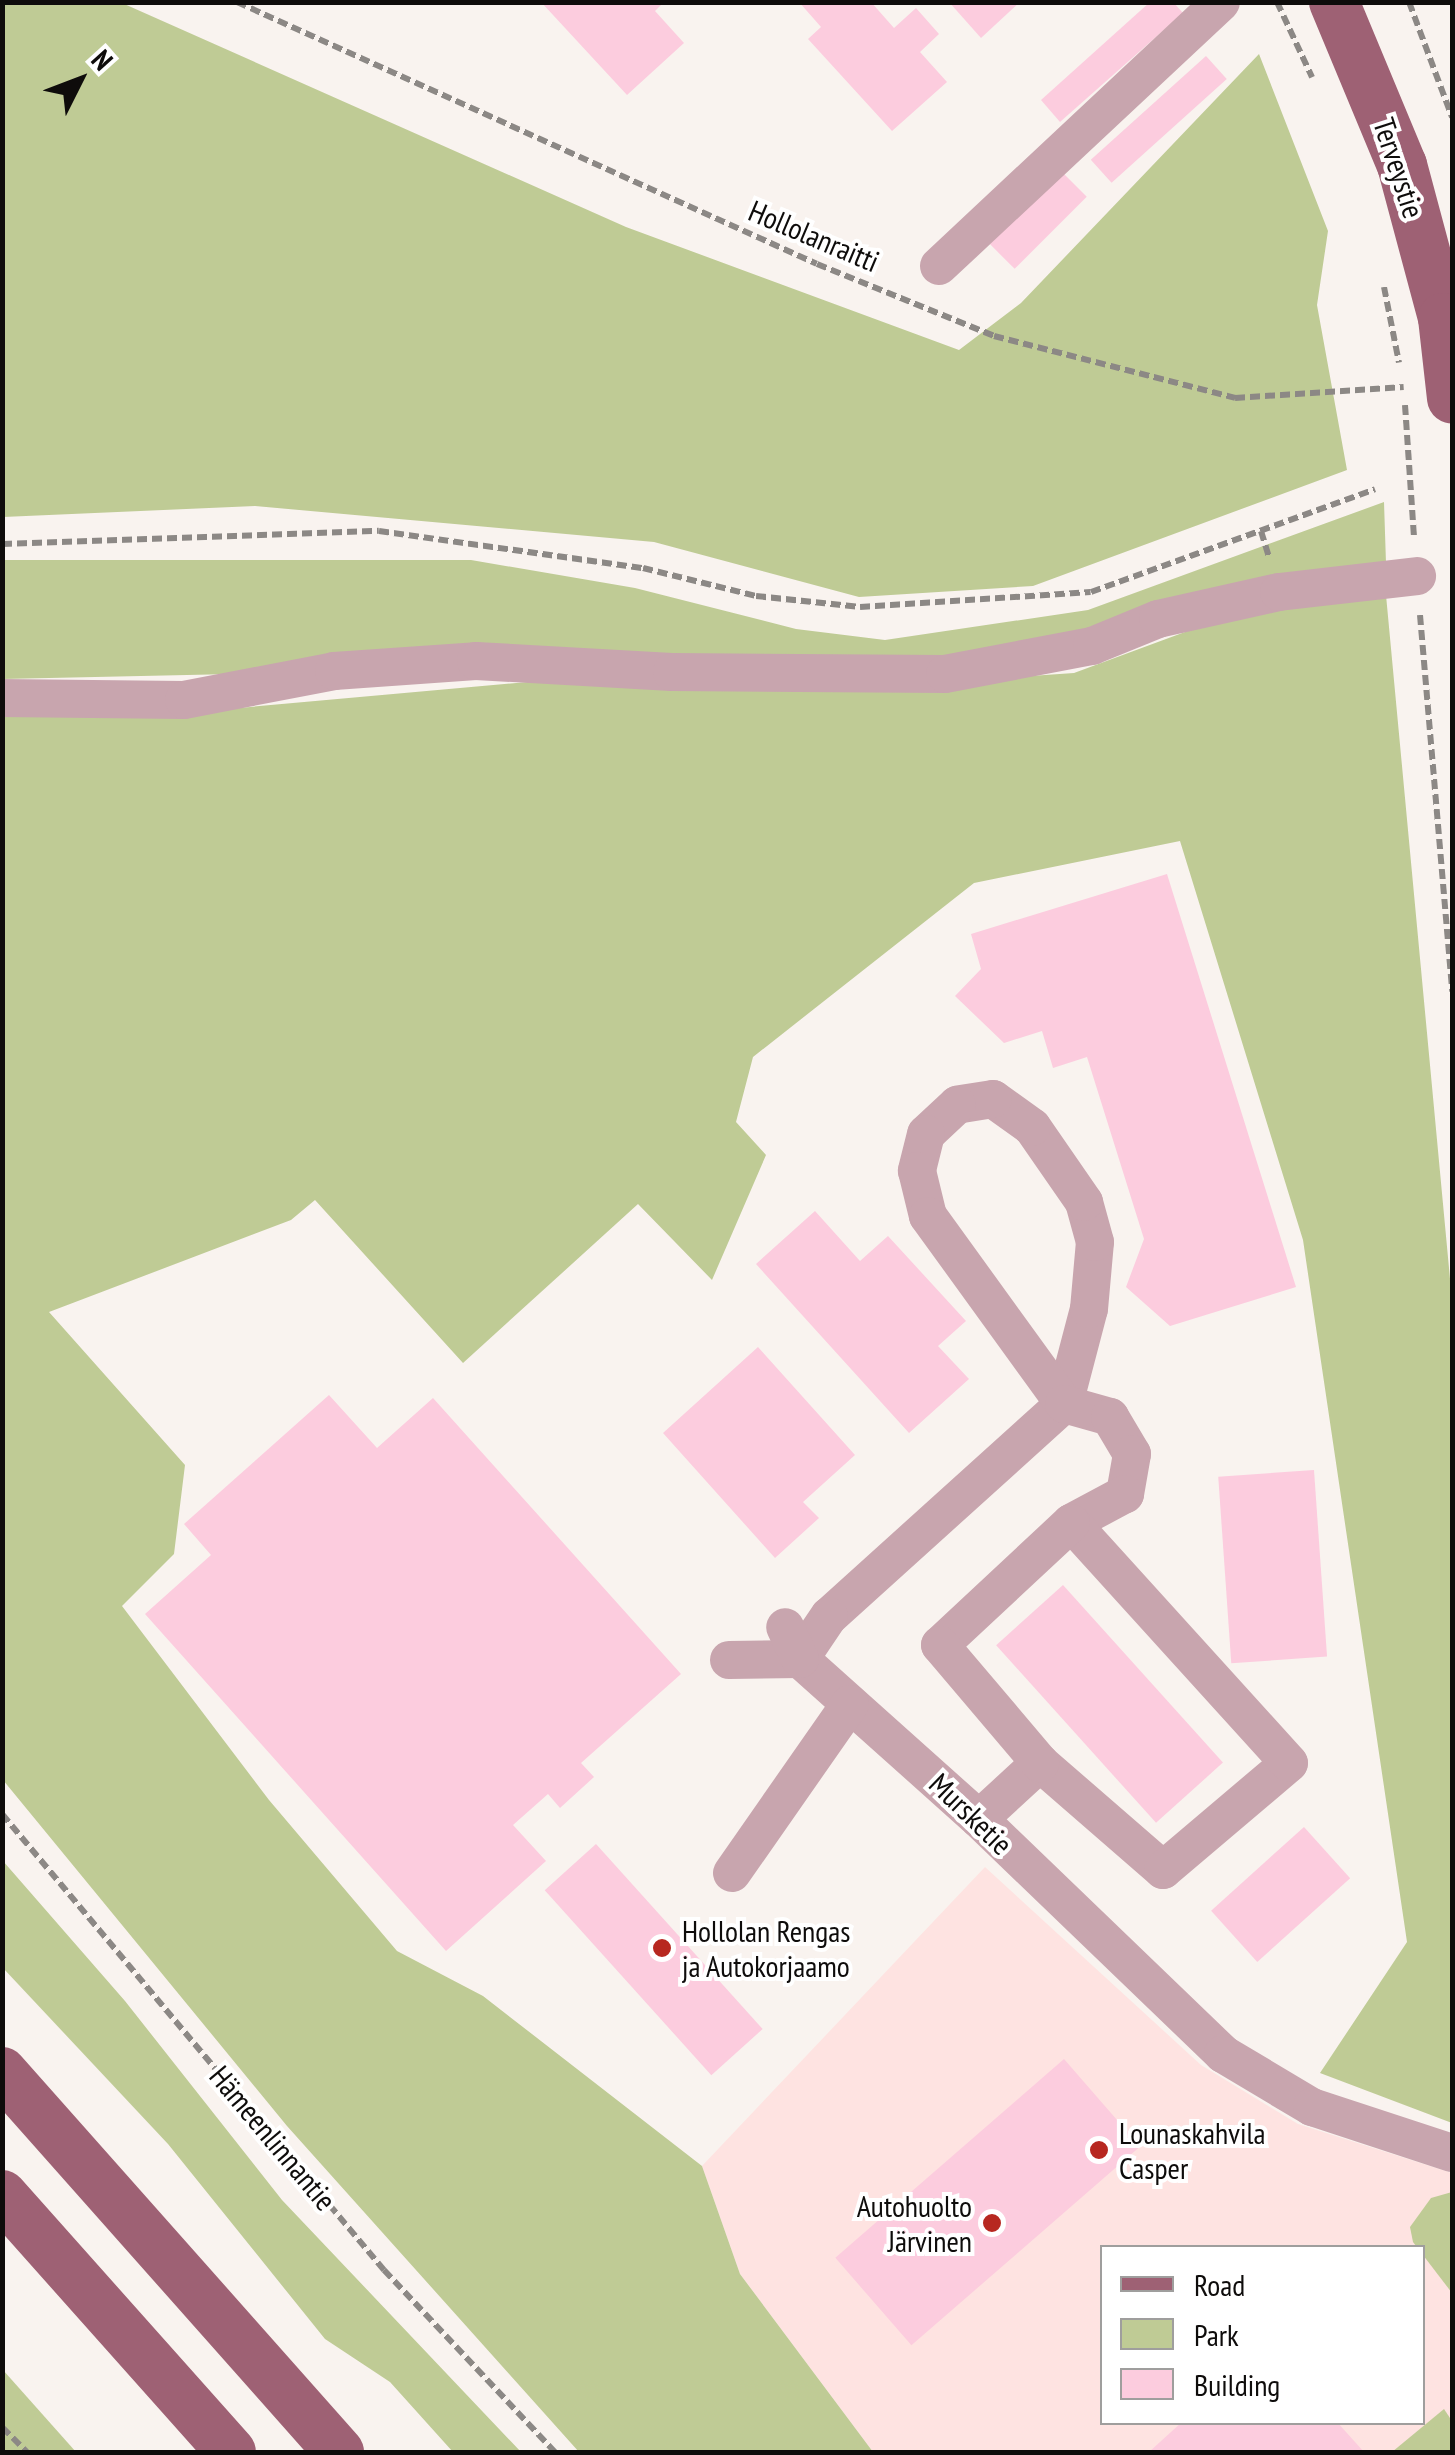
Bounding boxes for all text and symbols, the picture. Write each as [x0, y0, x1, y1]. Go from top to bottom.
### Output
north arrow [30, 30, 130, 130]
text: N [84, 42, 121, 78]
street label: Terveystie [1366, 113, 1432, 223]
street label: Hollolanraitti [744, 192, 884, 280]
street label: Mursketie [922, 1766, 1020, 1862]
place label: Hollolan Rengas ja Autokorjaamo [682, 1913, 850, 1984]
marker: Hollolan Rengas ja Autokorjaamo [651, 1937, 673, 1959]
street label: Hämeenlinnantie [202, 2058, 344, 2218]
place label: Lounaskahvila Casper [1119, 2115, 1265, 2186]
marker: Lounaskahvila Casper [1088, 2139, 1110, 2161]
place label: Autohuolto Järvinen [857, 2188, 972, 2258]
marker: Autohuolto Järvinen [981, 2212, 1003, 2234]
legend [1100, 2245, 1425, 2425]
text: Road [1194, 2265, 1245, 2304]
text: Park [1194, 2315, 1239, 2354]
text: Building [1194, 2365, 1280, 2404]

